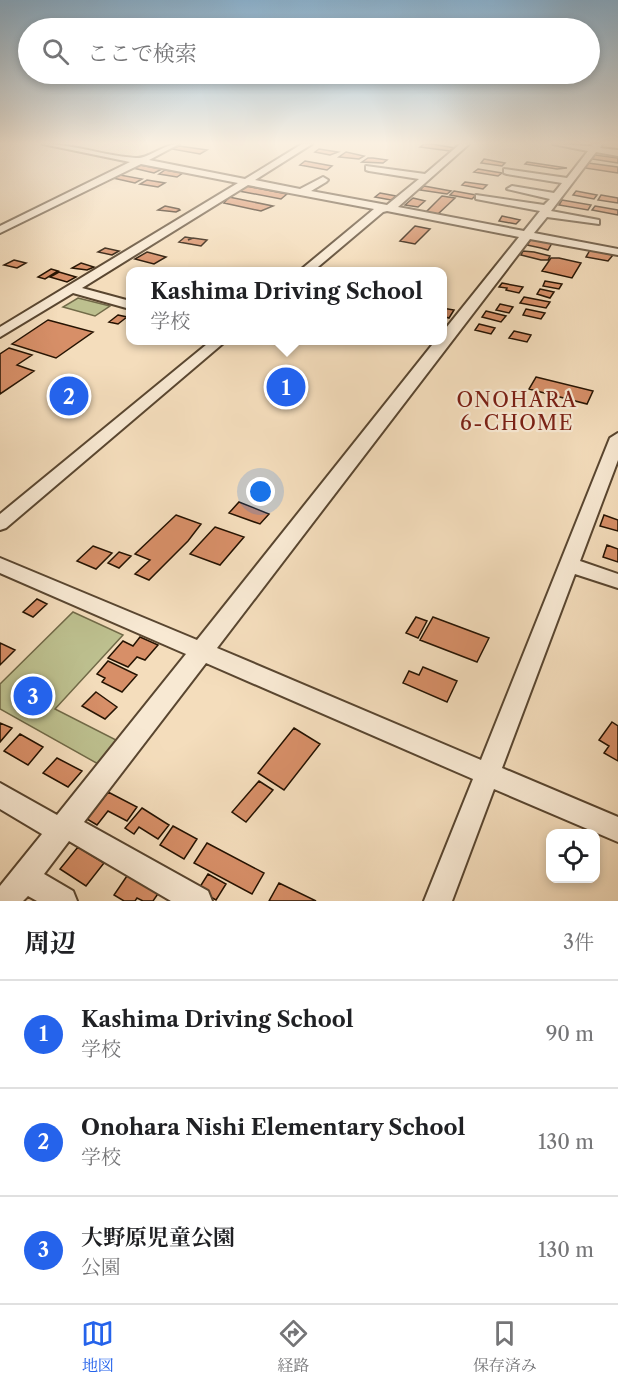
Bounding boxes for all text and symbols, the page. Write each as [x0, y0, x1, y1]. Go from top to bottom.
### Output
search box [18, 18, 600, 84]
icon: search [39, 35, 72, 68]
text: ここで検索 [87, 40, 197, 67]
popup [126, 267, 447, 345]
text: Kashima Driving School [150, 278, 423, 305]
text: 学校 [150, 309, 190, 333]
pin: 1 [266, 364, 306, 410]
pin: 2 [50, 374, 88, 418]
district label: ONOHARA 6-CHOME [456, 388, 578, 435]
your location [246, 477, 275, 506]
pin: 3 [14, 674, 52, 718]
map controls [546, 829, 600, 883]
button: locate [546, 829, 600, 883]
text: 周辺 [24, 927, 76, 959]
text: 3件 [563, 930, 594, 954]
text: Kashima Driving School [81, 1006, 354, 1033]
text: 1 [39, 1022, 48, 1046]
text: 90 m [546, 1022, 594, 1046]
text: 学校 [81, 1037, 121, 1061]
text: Onohara Nishi Elementary School [81, 1114, 465, 1141]
text: 2 [38, 1130, 49, 1154]
text: 130 m [538, 1130, 594, 1154]
text: 学校 [81, 1145, 121, 1169]
text: 大野原児童公園 [81, 1224, 235, 1251]
text: 3 [38, 1238, 49, 1262]
text: 130 m [538, 1238, 594, 1262]
text: 公園 [81, 1255, 121, 1279]
tab: 地図 [81, 1317, 114, 1376]
tab: 経路 [277, 1317, 310, 1376]
tab: 保存済み [473, 1317, 537, 1376]

